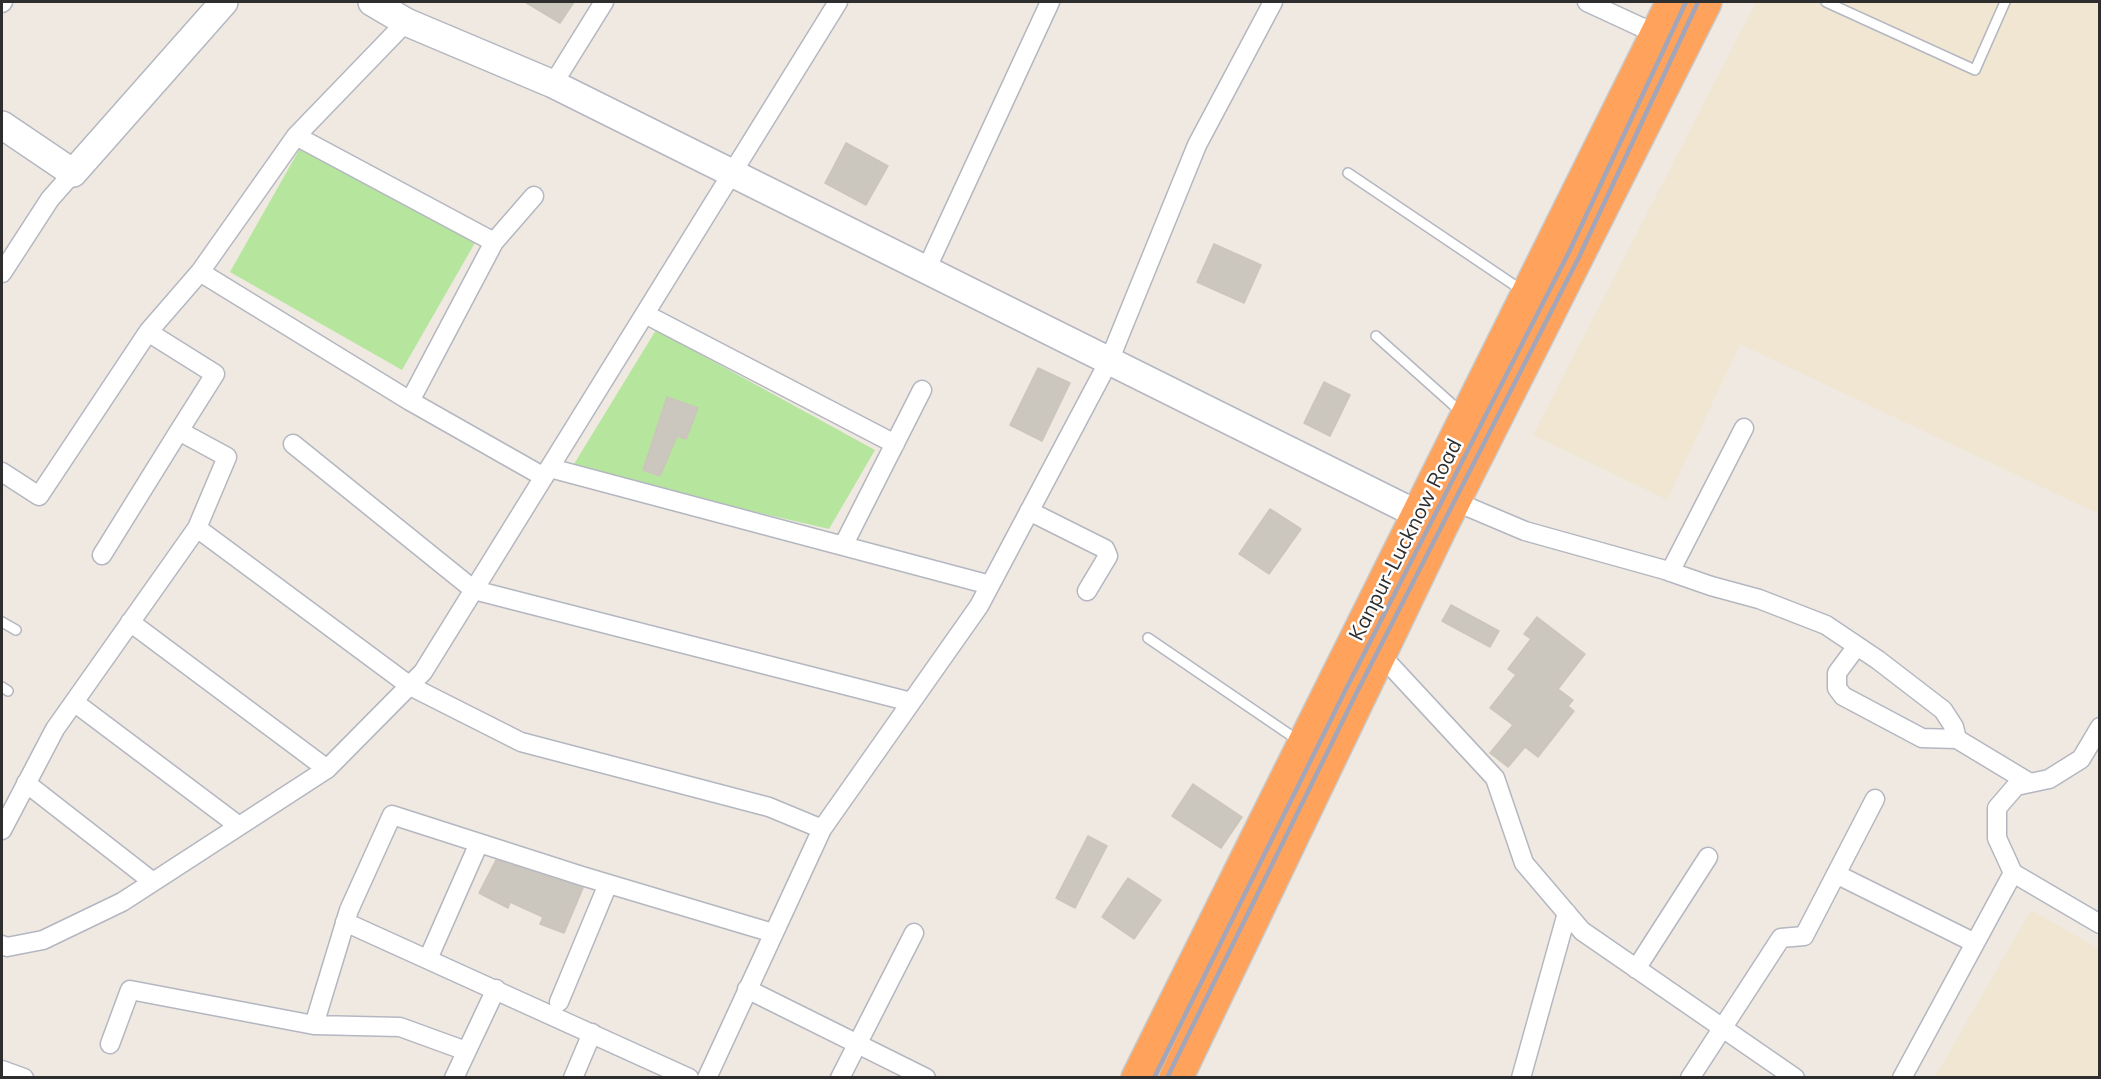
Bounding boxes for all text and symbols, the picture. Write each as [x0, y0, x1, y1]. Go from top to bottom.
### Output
street label: Kanpur-Lucknow Road [1344, 435, 1468, 645]

